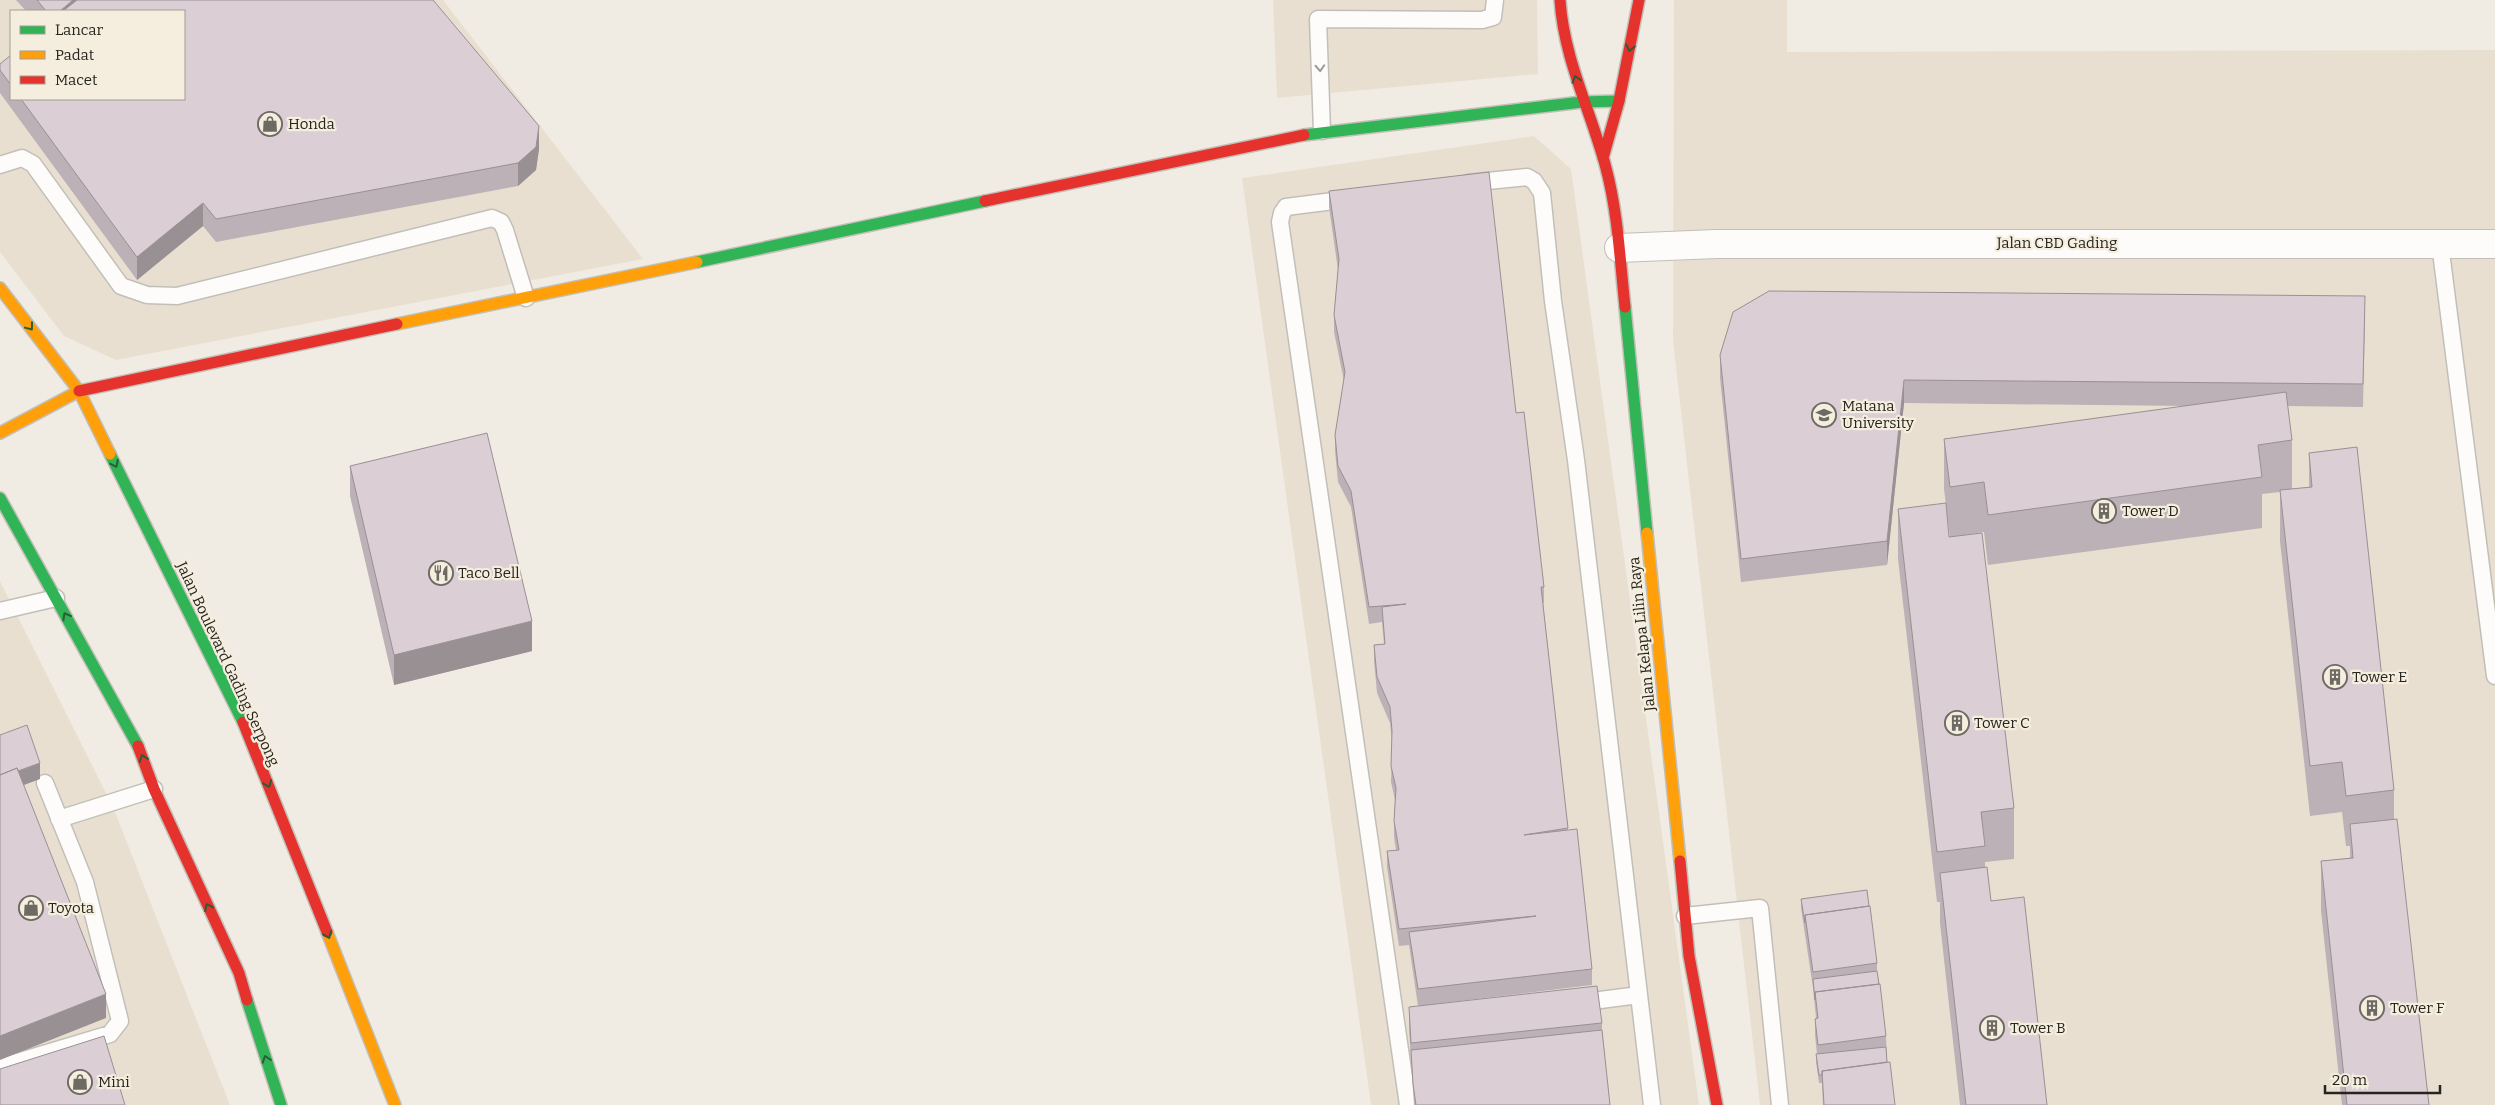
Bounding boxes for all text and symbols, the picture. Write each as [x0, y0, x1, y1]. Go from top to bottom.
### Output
legend [10, 10, 185, 100]
text: Lancar [55, 21, 103, 39]
one-way arrow [1625, 43, 1636, 52]
text: Padat [55, 46, 95, 64]
one-way arrow [1314, 64, 1325, 72]
text: Macet [55, 71, 98, 89]
one-way arrow [1571, 76, 1581, 84]
shop icon: Honda [257, 111, 283, 137]
place label: Honda [288, 115, 335, 133]
street label: Jalan CBD Gading [1996, 234, 2117, 252]
one-way arrow [24, 321, 32, 330]
place label: Matana University [1842, 397, 1914, 432]
school or university icon: Matana University [1811, 402, 1837, 428]
one-way arrow [109, 459, 119, 468]
building icon: Tower D [2091, 498, 2117, 524]
place label: Tower D [2122, 502, 2179, 520]
street label: Jalan Kelapa Lilin Raya [1625, 556, 1659, 713]
street label: Jalan Boulevard Gading Serpong [172, 558, 283, 769]
restaurant icon: Taco Bell [428, 560, 454, 586]
place label: Taco Bell [458, 564, 520, 582]
one-way arrow [62, 612, 72, 621]
building icon: Tower E [2322, 664, 2348, 690]
place label: Tower E [2352, 668, 2407, 686]
building icon: Tower C [1944, 710, 1970, 736]
place label: Tower C [1974, 714, 2030, 732]
one-way arrow [139, 754, 149, 763]
one-way arrow [262, 779, 272, 788]
shop icon: Toyota [18, 895, 44, 921]
place label: Toyota [48, 899, 94, 917]
one-way arrow [204, 903, 215, 912]
one-way arrow [322, 930, 332, 939]
building icon: Tower F [2359, 995, 2385, 1021]
place label: Tower F [2390, 999, 2445, 1017]
building icon: Tower B [1979, 1015, 2005, 1041]
place label: Tower B [2010, 1019, 2066, 1037]
one-way arrow [262, 1055, 272, 1063]
scale bar [2325, 1062, 2440, 1094]
shop icon: Mini [67, 1069, 93, 1095]
text: 20 m [2332, 1071, 2368, 1089]
place label: Mini [98, 1073, 130, 1091]

